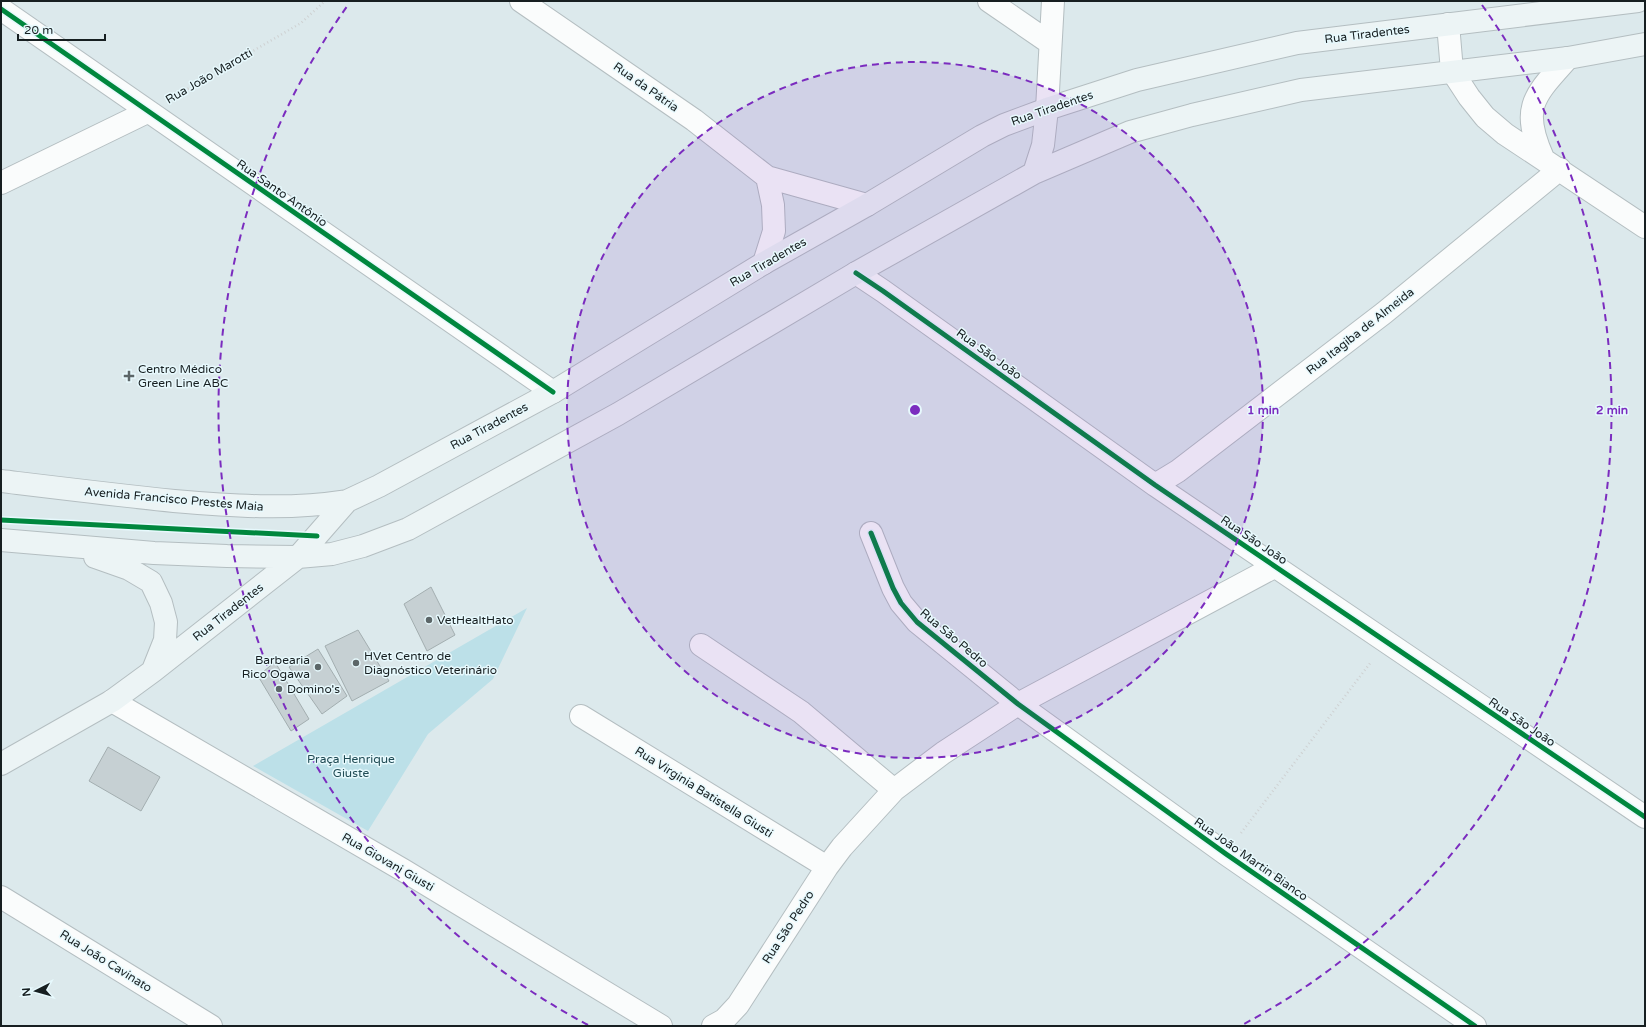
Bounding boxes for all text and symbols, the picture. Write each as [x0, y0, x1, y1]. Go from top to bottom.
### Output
scale bar [18, 16, 105, 42]
street label: Rua Tiradentes [1324, 22, 1411, 46]
text: 20 m [24, 23, 53, 37]
street label: Rua João Marotti [163, 45, 255, 107]
street label: Rua da Pátria [611, 59, 681, 115]
street label: Rua Tiradentes [1009, 87, 1095, 129]
street label: Rua Santo Antônio [234, 156, 330, 230]
street label: Rua Tiradentes [727, 234, 809, 290]
street label: Rua Itagiba de Almeida [1303, 285, 1417, 377]
street label: Rua São João [954, 326, 1024, 382]
place label: Centro Médico Green Line ABC [138, 362, 228, 390]
marker: Centro Médico Green Line ABC [123, 370, 135, 382]
street label: Rua Tiradentes [448, 400, 530, 452]
centre of rings [908, 403, 922, 417]
text: 1 min [1247, 403, 1279, 417]
text: 2 min [1596, 403, 1628, 417]
street label: Avenida Francisco Prestes Maia [84, 484, 264, 514]
street label: Rua São João [1218, 513, 1290, 567]
street label: Rua Tiradentes [190, 580, 266, 644]
street label: Rua São Pedro [917, 606, 991, 670]
place label: VetHealtHato [437, 613, 514, 627]
marker: VetHealtHato [424, 615, 434, 625]
place label: HVet Centro de Diagnóstico Veterinário [364, 649, 497, 677]
place label: Barbearia Rico Ogawa [242, 653, 310, 681]
marker: HVet Centro de Diagnóstico Veterinário [351, 658, 361, 668]
marker: Barbearia Rico Ogawa [313, 662, 323, 672]
place label: Domino's [287, 682, 340, 696]
marker: Domino's [274, 684, 284, 694]
street label: Rua São João [1486, 695, 1558, 749]
street label: Rua Virginia Batistella Giusti [632, 744, 776, 840]
park label: Praça Henrique Giuste [307, 752, 395, 780]
street label: Rua João Martin Bianco [1191, 814, 1311, 904]
street label: Rua Giovani Giusti [339, 830, 437, 894]
street label: Rua São Pedro [759, 888, 817, 966]
street label: Rua João Cavinato [57, 927, 155, 995]
north arrow [16, 971, 56, 1011]
text: N [20, 987, 33, 997]

